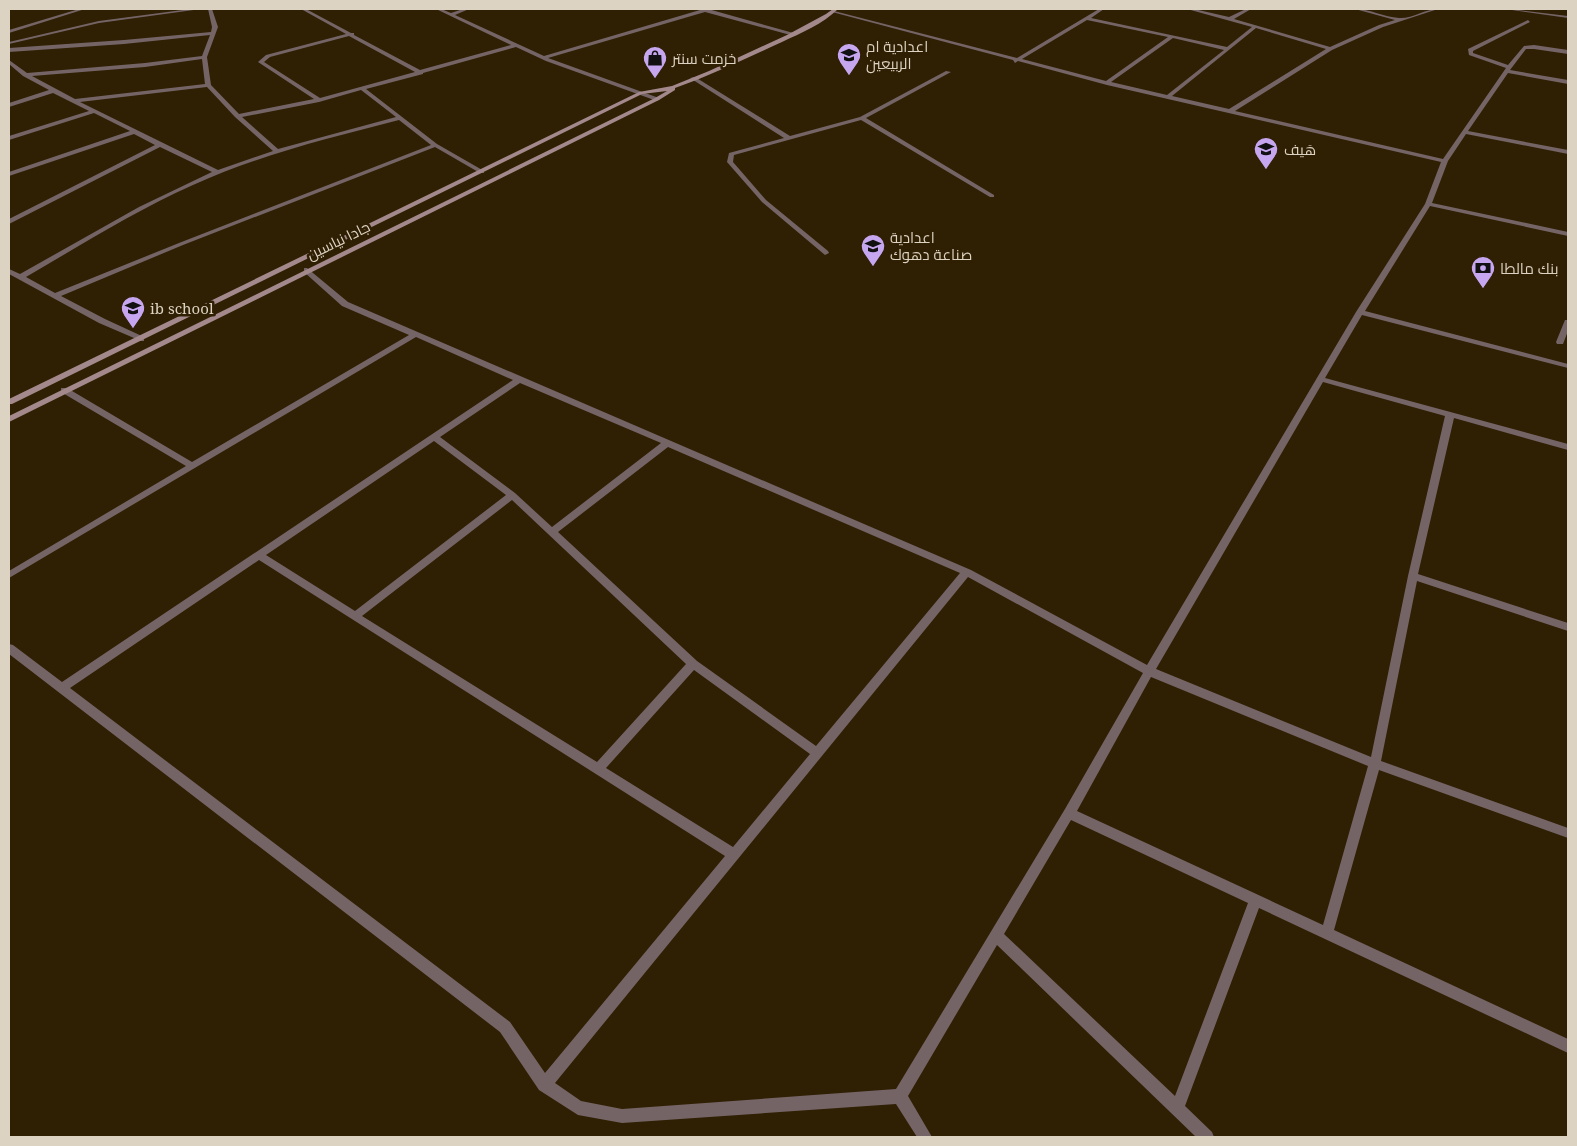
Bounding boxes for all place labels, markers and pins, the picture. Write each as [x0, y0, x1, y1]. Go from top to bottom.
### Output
place label: اعدادية ام الربيعين [866, 36, 928, 74]
school or university icon: اعدادية ام الربيعين [836, 42, 862, 76]
shop icon: خزمت سنتر [642, 45, 668, 79]
place label: خزمت سنتر [671, 48, 736, 68]
school or university icon: هَيف [1253, 136, 1279, 170]
place label: هَيف [1284, 139, 1316, 159]
place label: اعدادية صناعة دهوك [890, 227, 972, 264]
school or university icon: اعدادية صناعة دهوك [860, 233, 886, 267]
bank icon: بنك مالطا [1470, 255, 1496, 289]
place label: بنك مالطا [1500, 258, 1558, 278]
school or university icon: ib school [120, 295, 146, 329]
place label: ib school [150, 298, 214, 318]

